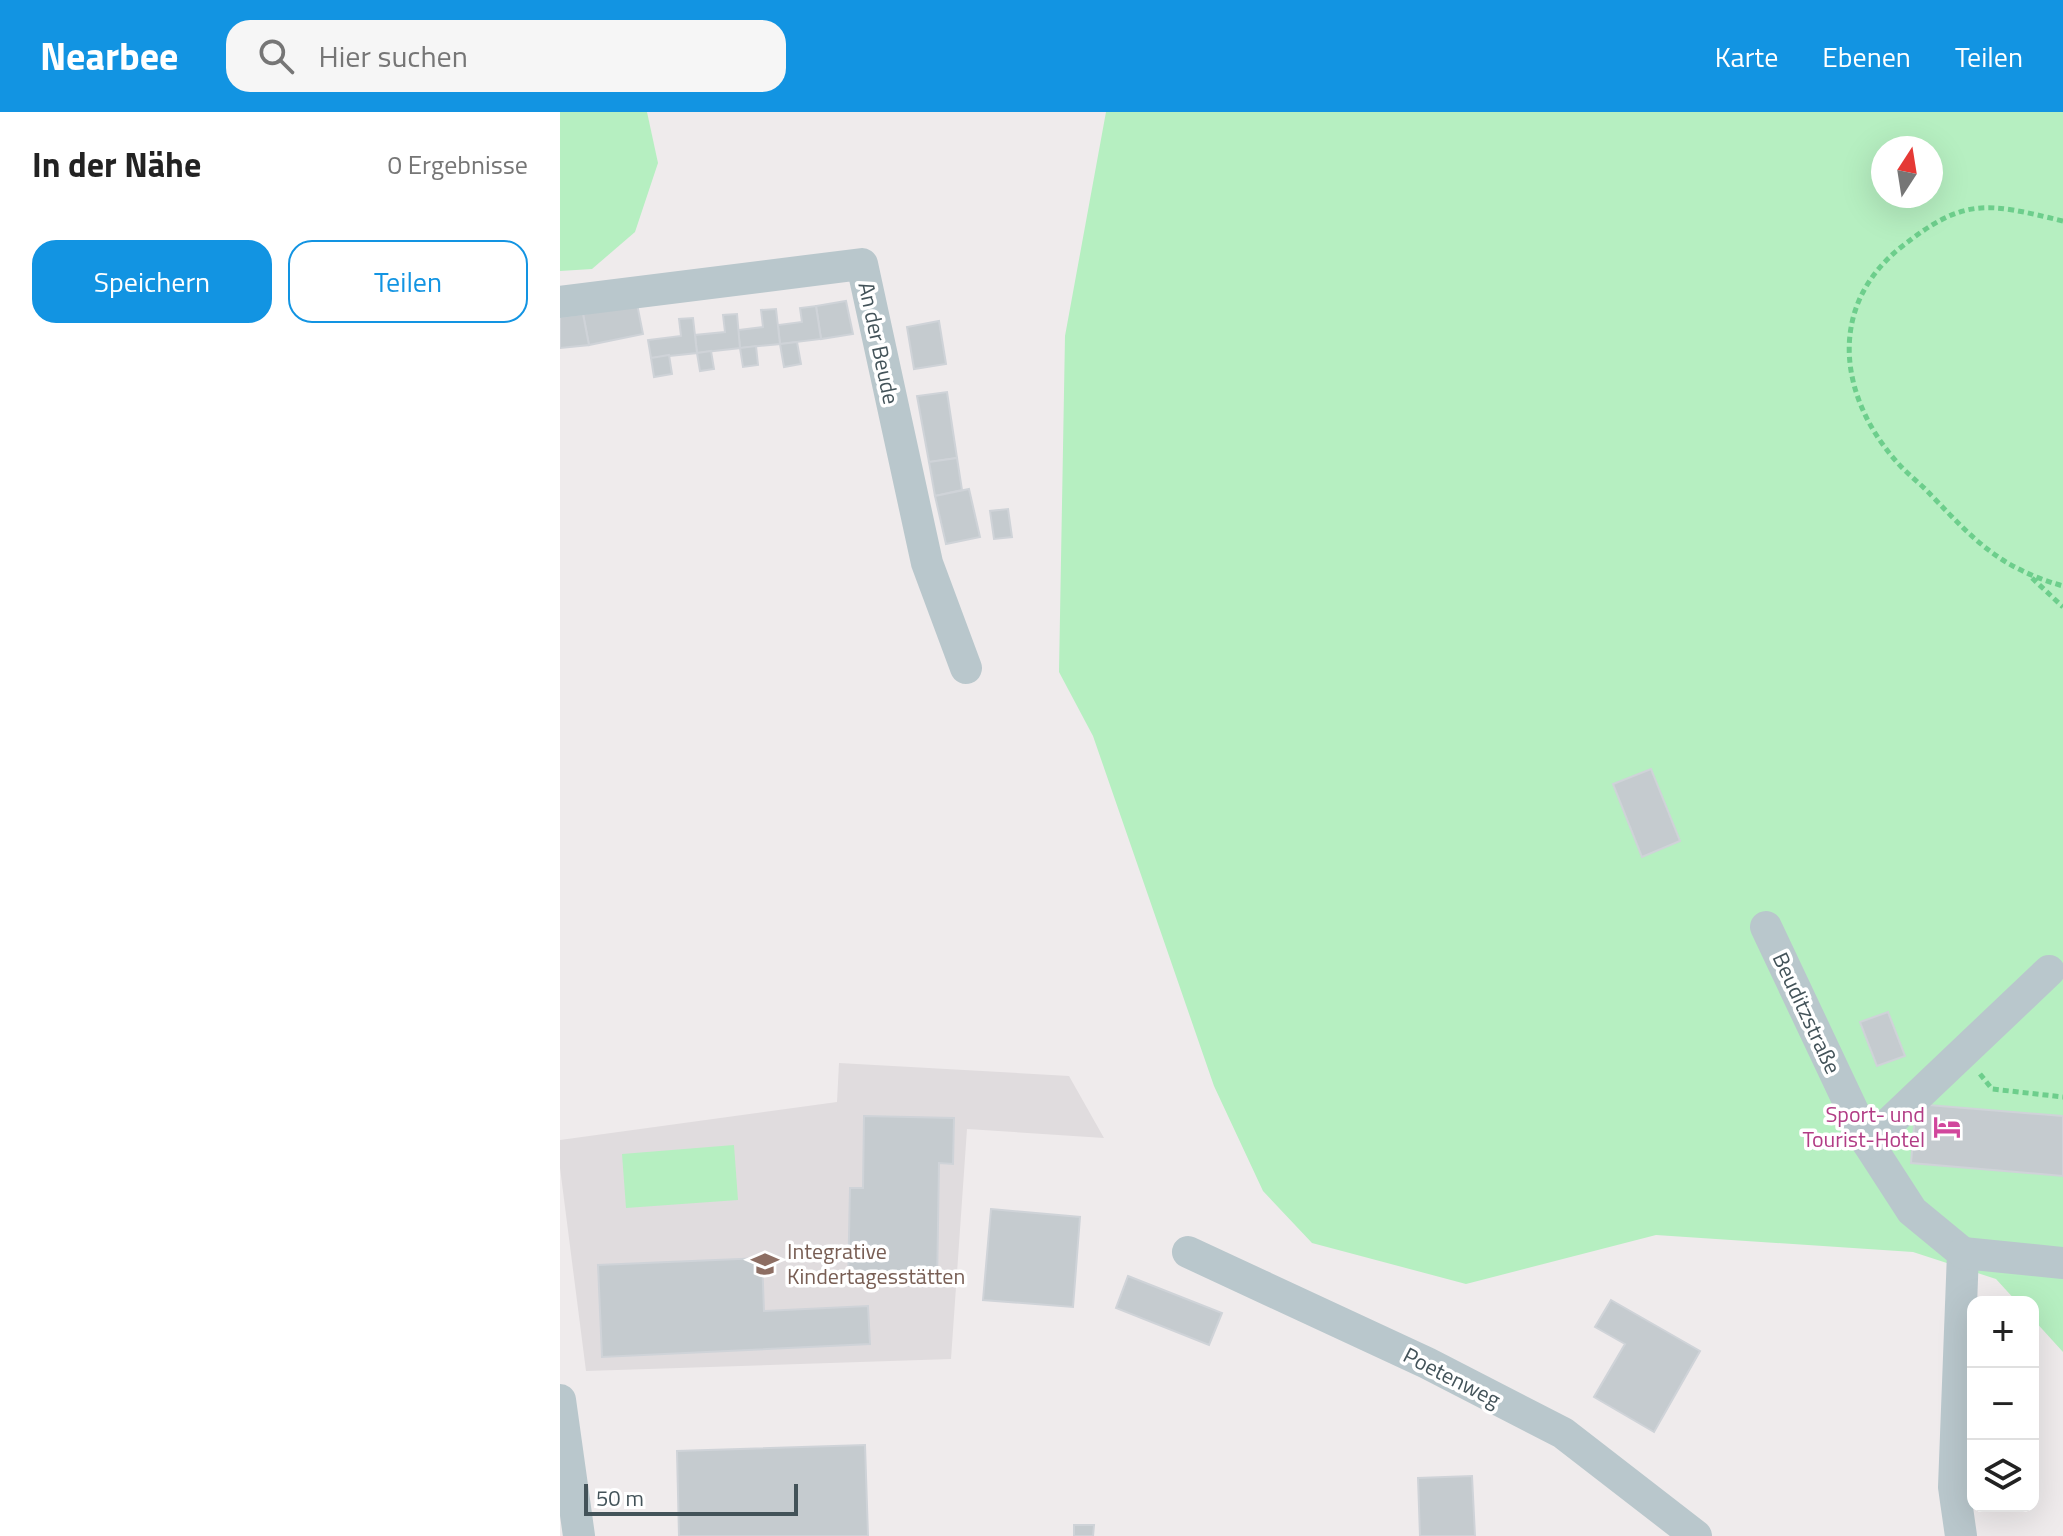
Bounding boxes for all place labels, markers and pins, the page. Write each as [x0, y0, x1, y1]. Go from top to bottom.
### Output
place label: Sport- und Tourist-Hotel [1802, 1097, 1925, 1156]
hotel icon: Sport- und Tourist-Hotel [1932, 1112, 1962, 1142]
place label: Integrative Kindertagesstätten [787, 1234, 965, 1293]
school or university icon: Integrative Kindertagesstätten [750, 1249, 780, 1279]

